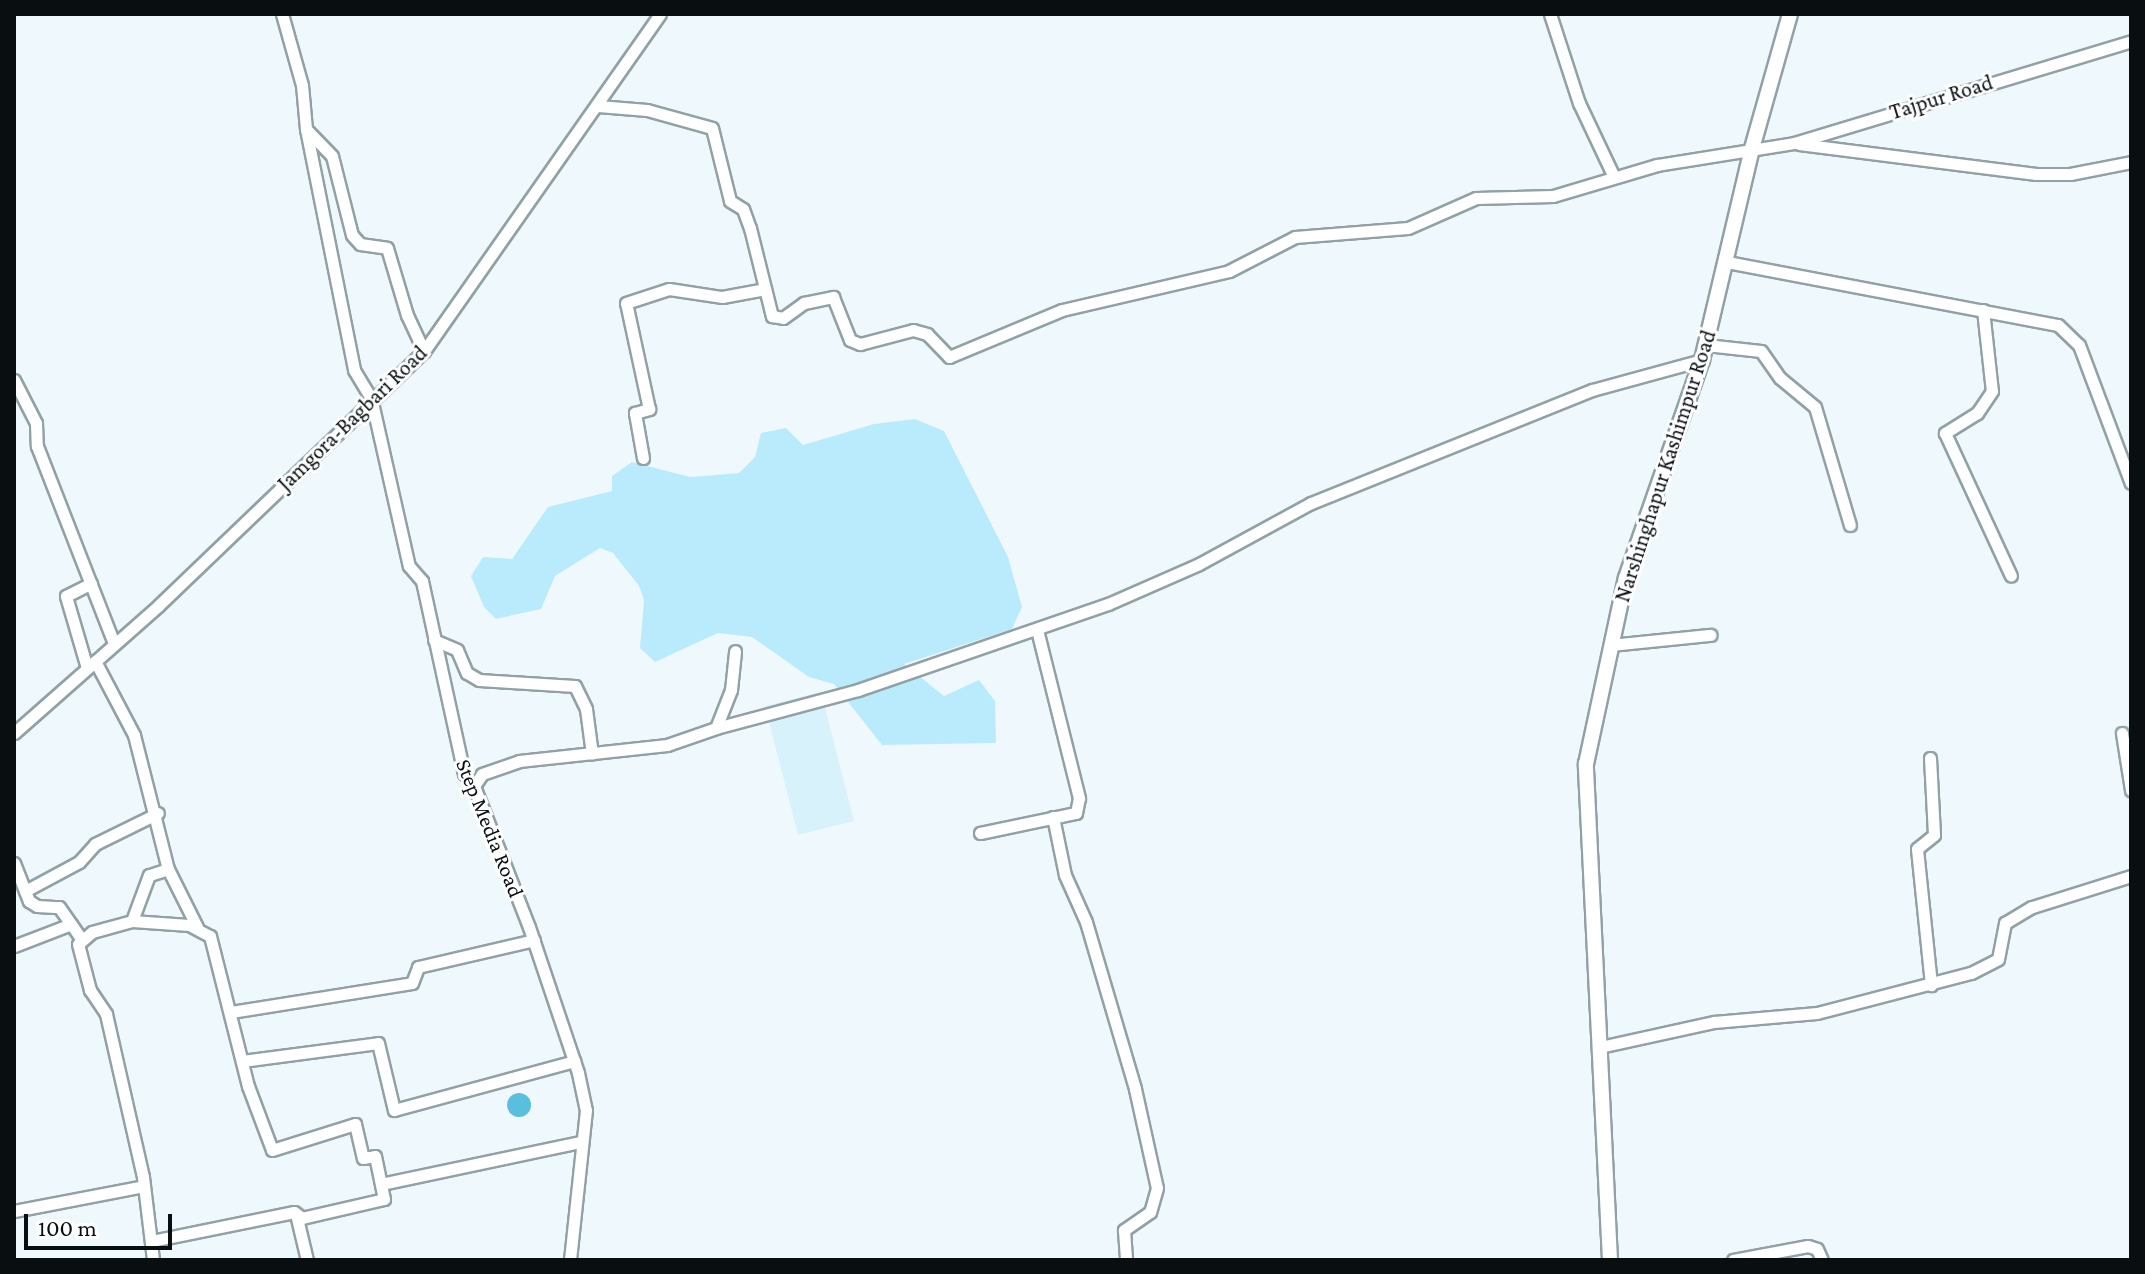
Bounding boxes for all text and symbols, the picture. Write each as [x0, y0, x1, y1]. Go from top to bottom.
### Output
street label: Tajpur Road [1886, 69, 1996, 125]
street label: Narshinghapur Kashimpur Road [1609, 327, 1721, 605]
street label: Jamgora-Bagbari Road [272, 340, 432, 496]
street label: Step Media Road [450, 755, 530, 901]
scale bar [28, 1198, 176, 1248]
text: 100 m [38, 1214, 97, 1241]

